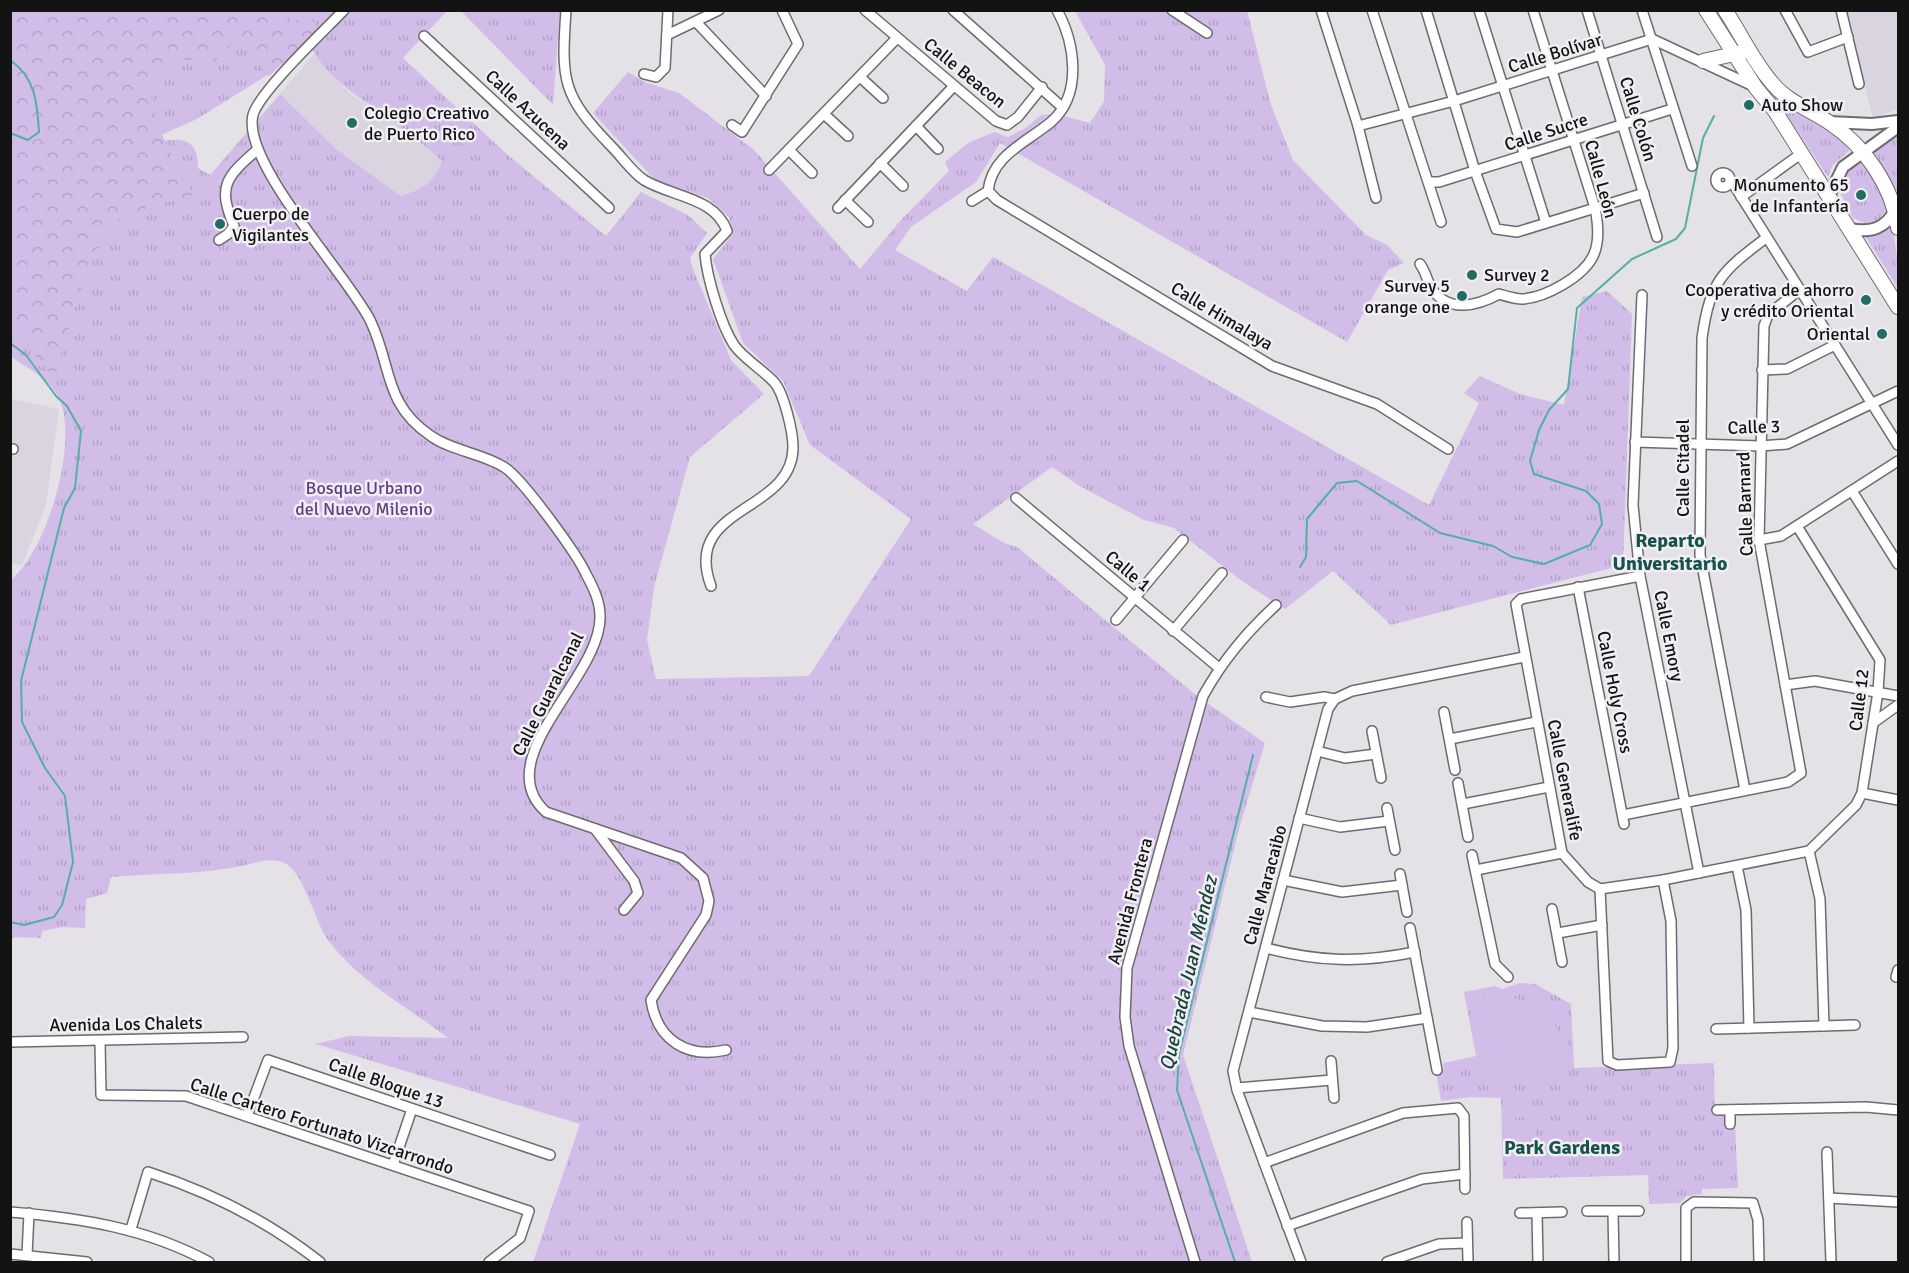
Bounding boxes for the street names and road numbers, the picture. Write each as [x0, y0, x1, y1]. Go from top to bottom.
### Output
street label: Calle Bolívar [1505, 28, 1605, 78]
street label: Calle Beacon [919, 33, 1011, 113]
street label: Calle Azucena [481, 65, 575, 155]
street label: Calle Colón [1615, 74, 1661, 164]
street label: Calle Sucre [1501, 108, 1591, 156]
street label: Calle León [1580, 137, 1622, 221]
street label: Calle Himalaya [1167, 277, 1277, 355]
street label: Calle 3 [1727, 415, 1781, 439]
street label: Calle Citadel [1672, 419, 1694, 517]
street label: Calle Barnard [1732, 451, 1758, 557]
street label: Calle 1 [1101, 546, 1155, 596]
street label: Calle Emory [1649, 589, 1689, 684]
street label: Calle Guaralcanal [507, 628, 589, 760]
street label: Calle Holy Cross [1592, 629, 1638, 755]
street label: Calle 12 [1844, 668, 1874, 732]
street label: Calle Generalife [1542, 718, 1588, 842]
street label: Calle Maracaibo [1238, 822, 1292, 948]
street label: Avenida Frontera [1103, 835, 1157, 967]
street label: Avenida Los Chalets [49, 1012, 203, 1036]
street label: Calle Bloque 13 [326, 1053, 446, 1113]
street label: Calle Cartero Fortunato Vizcarrondo [187, 1073, 457, 1179]

